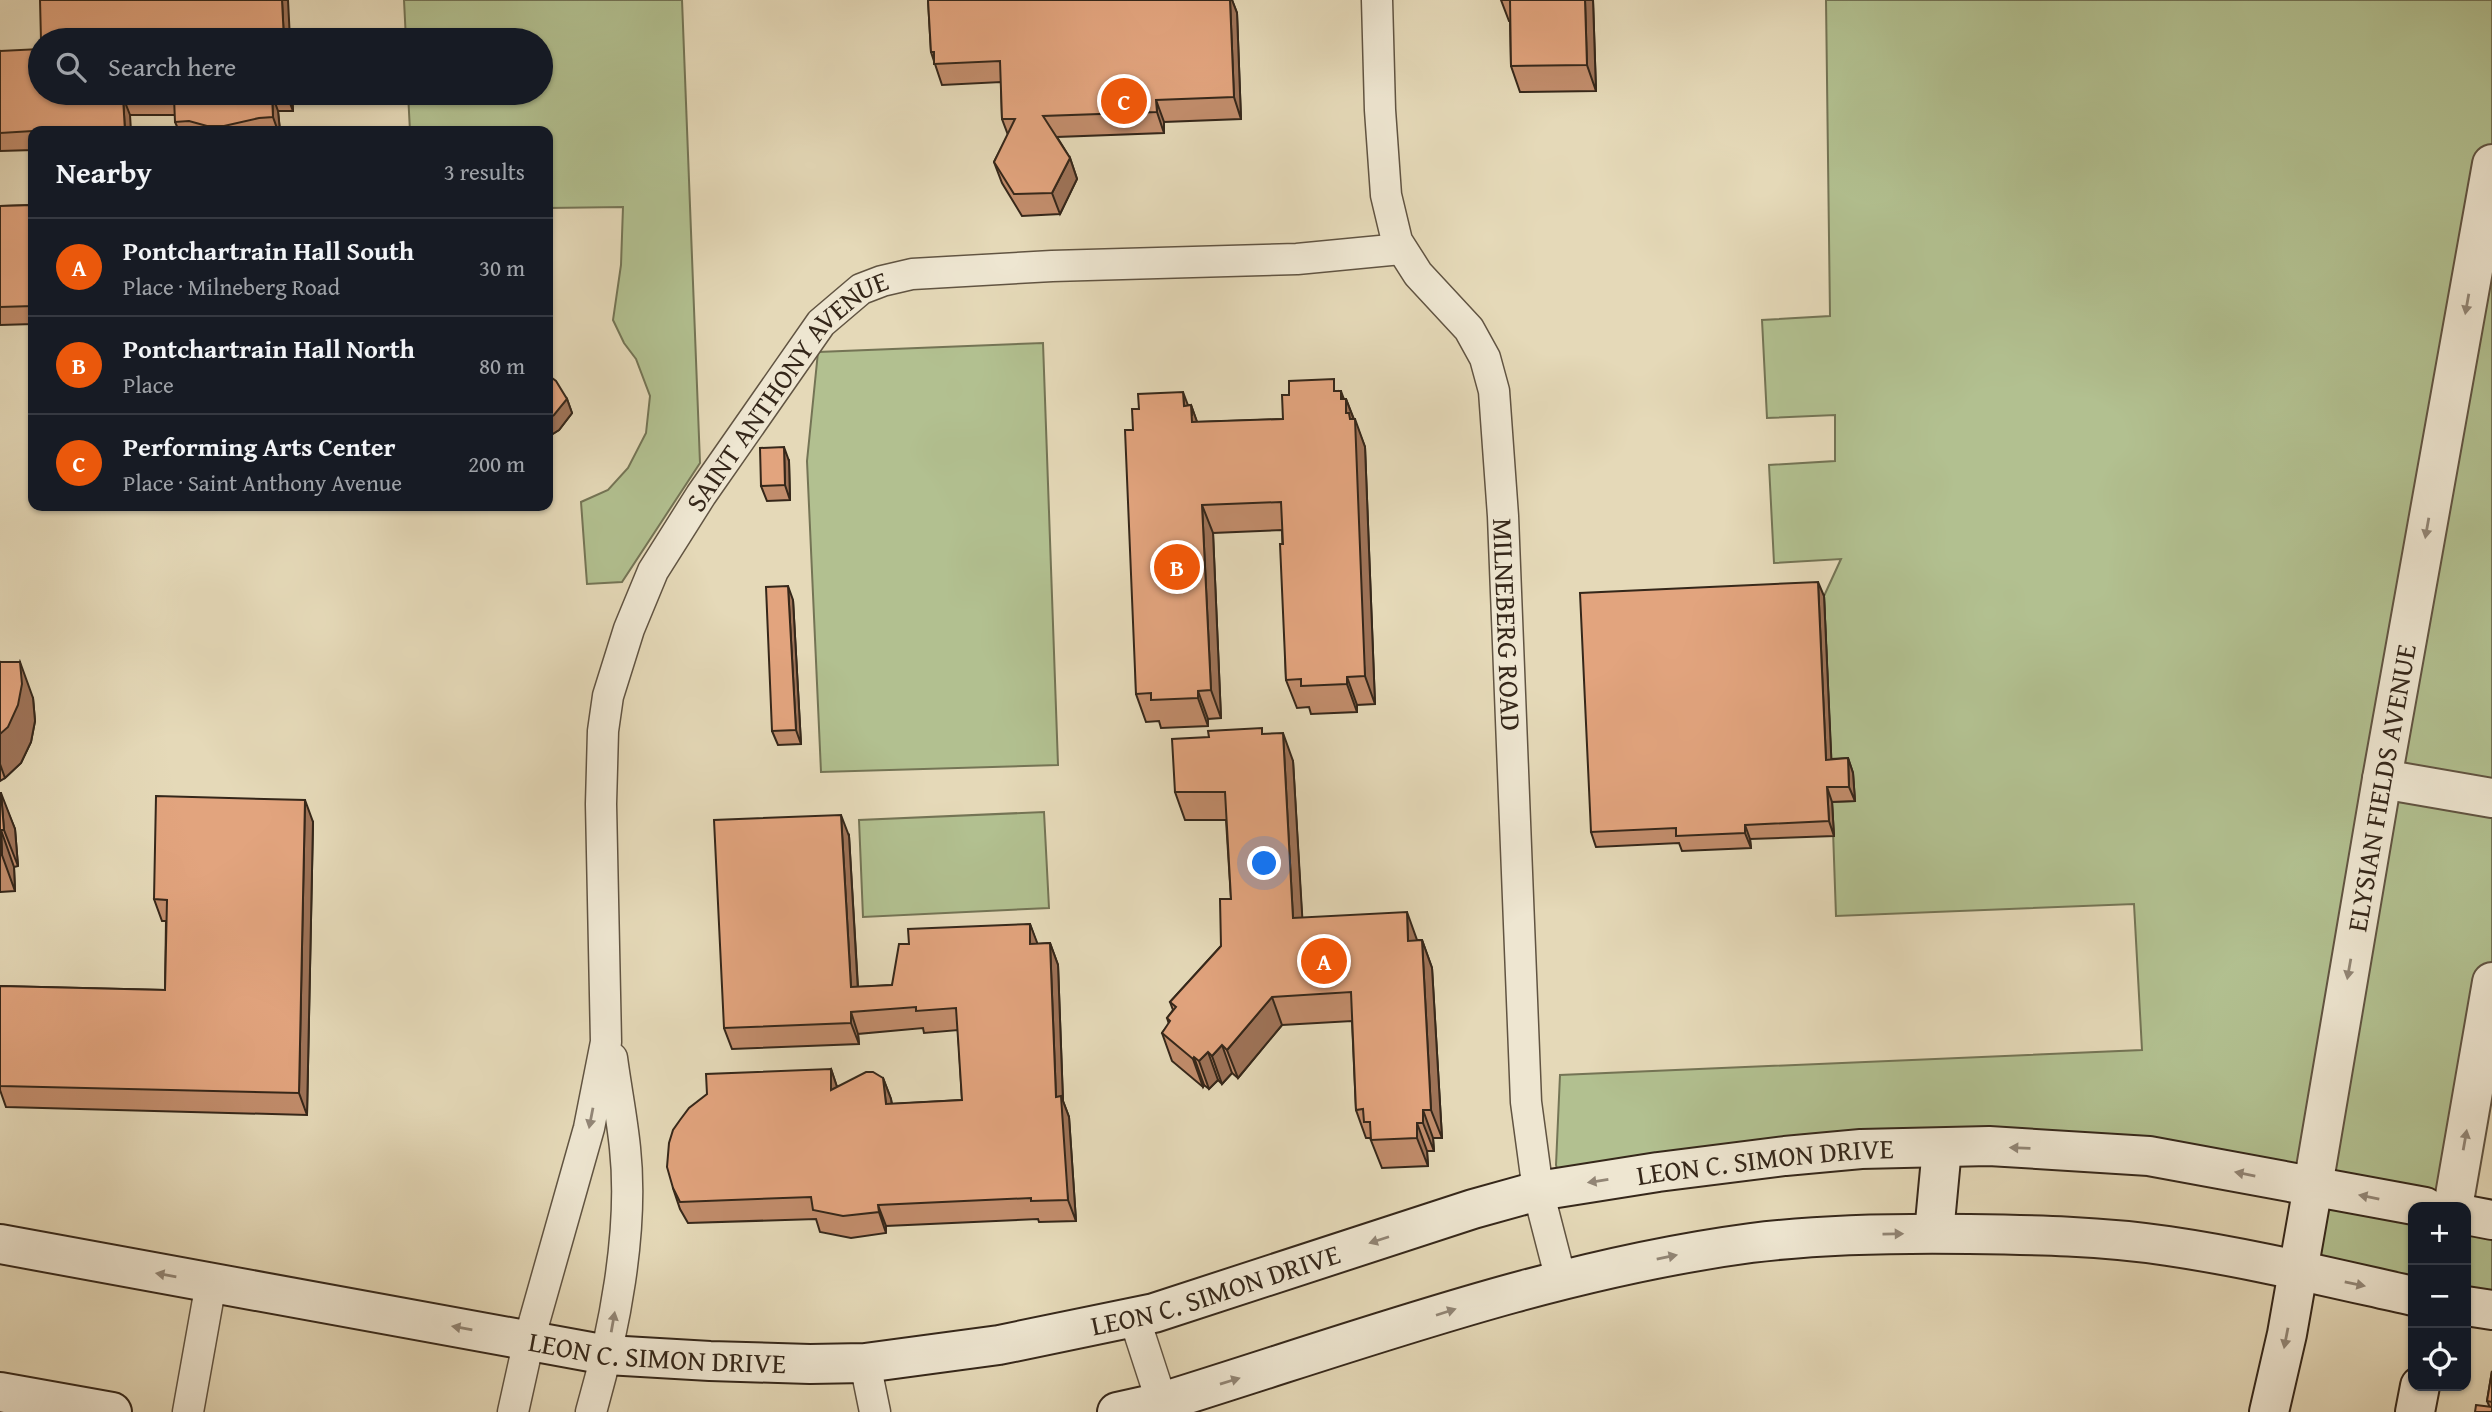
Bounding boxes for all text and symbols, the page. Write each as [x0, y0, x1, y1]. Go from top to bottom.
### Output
search box [28, 28, 553, 105]
text: Search here [108, 47, 236, 86]
icon: search [52, 48, 90, 86]
pin: C [1101, 75, 1147, 127]
text: Nearby [56, 150, 152, 194]
text: 3 results [444, 155, 525, 188]
text: Pontchartrain Hall South [123, 231, 414, 270]
text: A [72, 251, 86, 284]
text: 30 m [479, 251, 525, 284]
street label: SAINT ANTHONY AVENUE [675, 260, 894, 519]
text: Place · Milneberg Road [123, 270, 340, 303]
one-way arrow [2461, 293, 2472, 315]
text: Pontchartrain Hall North [123, 329, 415, 368]
text: B [72, 349, 86, 382]
text: 80 m [479, 349, 525, 382]
text: Place [123, 368, 174, 401]
text: Performing Arts Center [123, 427, 396, 466]
text: C [72, 447, 86, 480]
text: 200 m [468, 447, 525, 480]
text: Place · Saint Anthony Avenue [123, 466, 402, 499]
street label: MILNEBERG ROAD [1483, 517, 1532, 732]
one-way arrow [2421, 517, 2432, 539]
pin: B [1154, 541, 1200, 593]
street label: ELYSIAN FIELDS AVENUE [2335, 641, 2426, 935]
your location [1247, 846, 1281, 880]
pin: A [1301, 935, 1347, 987]
one-way arrow [2343, 958, 2354, 980]
one-way arrow [586, 1107, 597, 1129]
street label: LEON C. SIMON DRIVE [1633, 1127, 1894, 1195]
one-way arrow [2460, 1129, 2471, 1151]
one-way arrow [2009, 1142, 2031, 1153]
one-way arrow [2234, 1168, 2256, 1179]
one-way arrow [1587, 1176, 1609, 1187]
one-way arrow [2358, 1191, 2380, 1202]
map controls [2408, 1202, 2471, 1391]
button: + [2408, 1202, 2471, 1265]
one-way arrow [1882, 1228, 1904, 1240]
street label: LEON C. SIMON DRIVE [1087, 1233, 1345, 1346]
one-way arrow [1369, 1236, 1390, 1246]
one-way arrow [1656, 1251, 1678, 1262]
button: − [2408, 1265, 2471, 1328]
one-way arrow [155, 1269, 177, 1280]
one-way arrow [2344, 1278, 2366, 1289]
one-way arrow [1436, 1307, 1457, 1317]
one-way arrow [608, 1311, 619, 1333]
street label: LEON C. SIMON DRIVE [525, 1320, 787, 1383]
one-way arrow [451, 1322, 473, 1333]
one-way arrow [2280, 1327, 2291, 1349]
button: locate [2408, 1328, 2471, 1391]
one-way arrow [1219, 1375, 1240, 1386]

